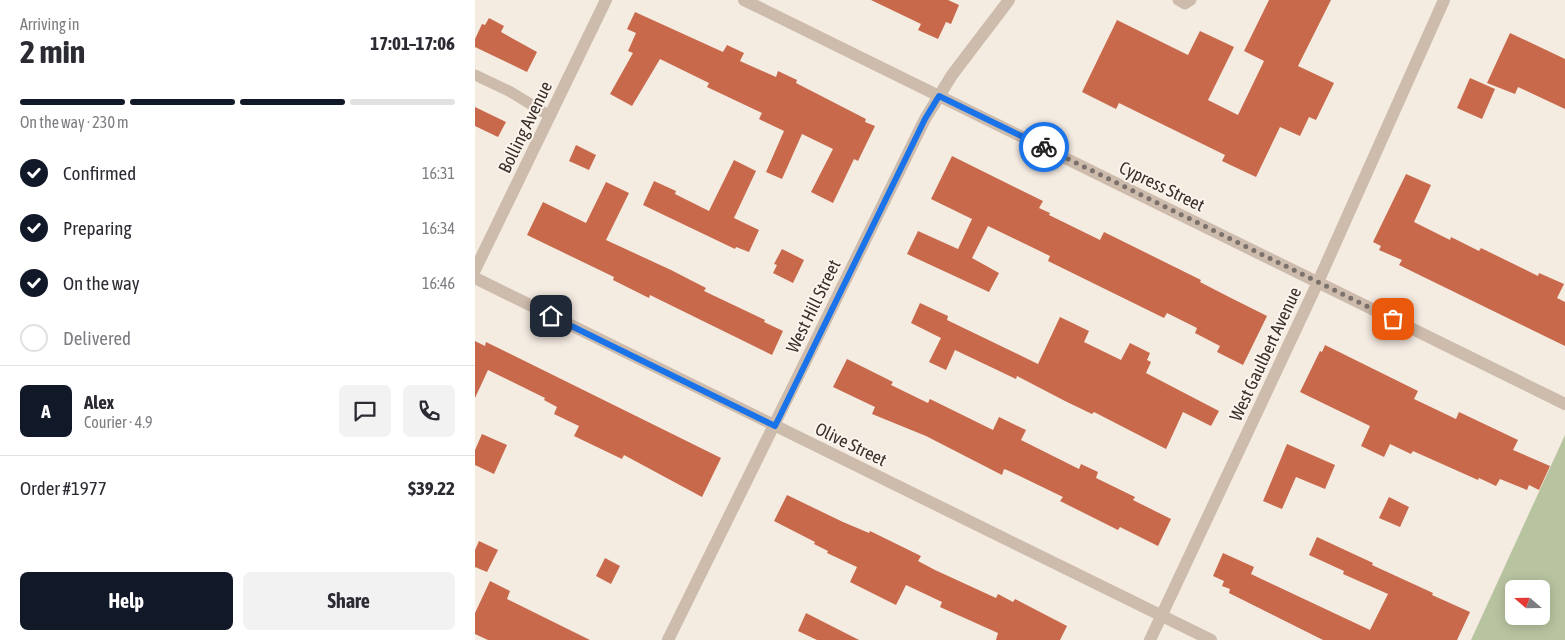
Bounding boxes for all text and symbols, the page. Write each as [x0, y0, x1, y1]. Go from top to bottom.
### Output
text: Arriving in [20, 15, 80, 33]
text: 17:01–17:06 [370, 32, 455, 54]
text: 2 min [20, 33, 85, 70]
street label: Bolling Avenue [494, 78, 556, 176]
text: On the way · 230 m [20, 113, 129, 131]
courier [1019, 122, 1069, 172]
icon: bike [1030, 133, 1058, 161]
street label: Cypress Street [1116, 156, 1208, 216]
icon: check [20, 159, 48, 187]
text: Confirmed [63, 162, 136, 184]
text: 16:31 [422, 164, 455, 182]
icon: check [20, 214, 48, 242]
text: Preparing [63, 217, 132, 239]
text: 16:34 [422, 219, 455, 237]
street label: West Hill Street [781, 256, 845, 356]
icon: check [20, 269, 48, 297]
text: On the way [63, 272, 140, 294]
text: 16:46 [422, 274, 455, 292]
street label: West Gaulbert Avenue [1225, 284, 1305, 424]
pin [530, 295, 572, 337]
pin [1372, 298, 1414, 340]
icon: home [537, 302, 565, 330]
icon: bag [1379, 305, 1407, 333]
text: Delivered [63, 327, 131, 349]
button: chat [339, 385, 391, 437]
button: phone [403, 385, 455, 437]
text: Alex [84, 391, 114, 413]
text: A [41, 400, 51, 422]
text: Courier · 4.9 [84, 413, 153, 431]
street label: Olive Street [812, 418, 890, 470]
text: Order #1977 [20, 477, 107, 499]
text: $39.22 [408, 477, 455, 499]
button: Help [20, 572, 233, 630]
button: Share [243, 572, 455, 630]
north arrow [1505, 580, 1550, 625]
map controls [1505, 580, 1550, 625]

